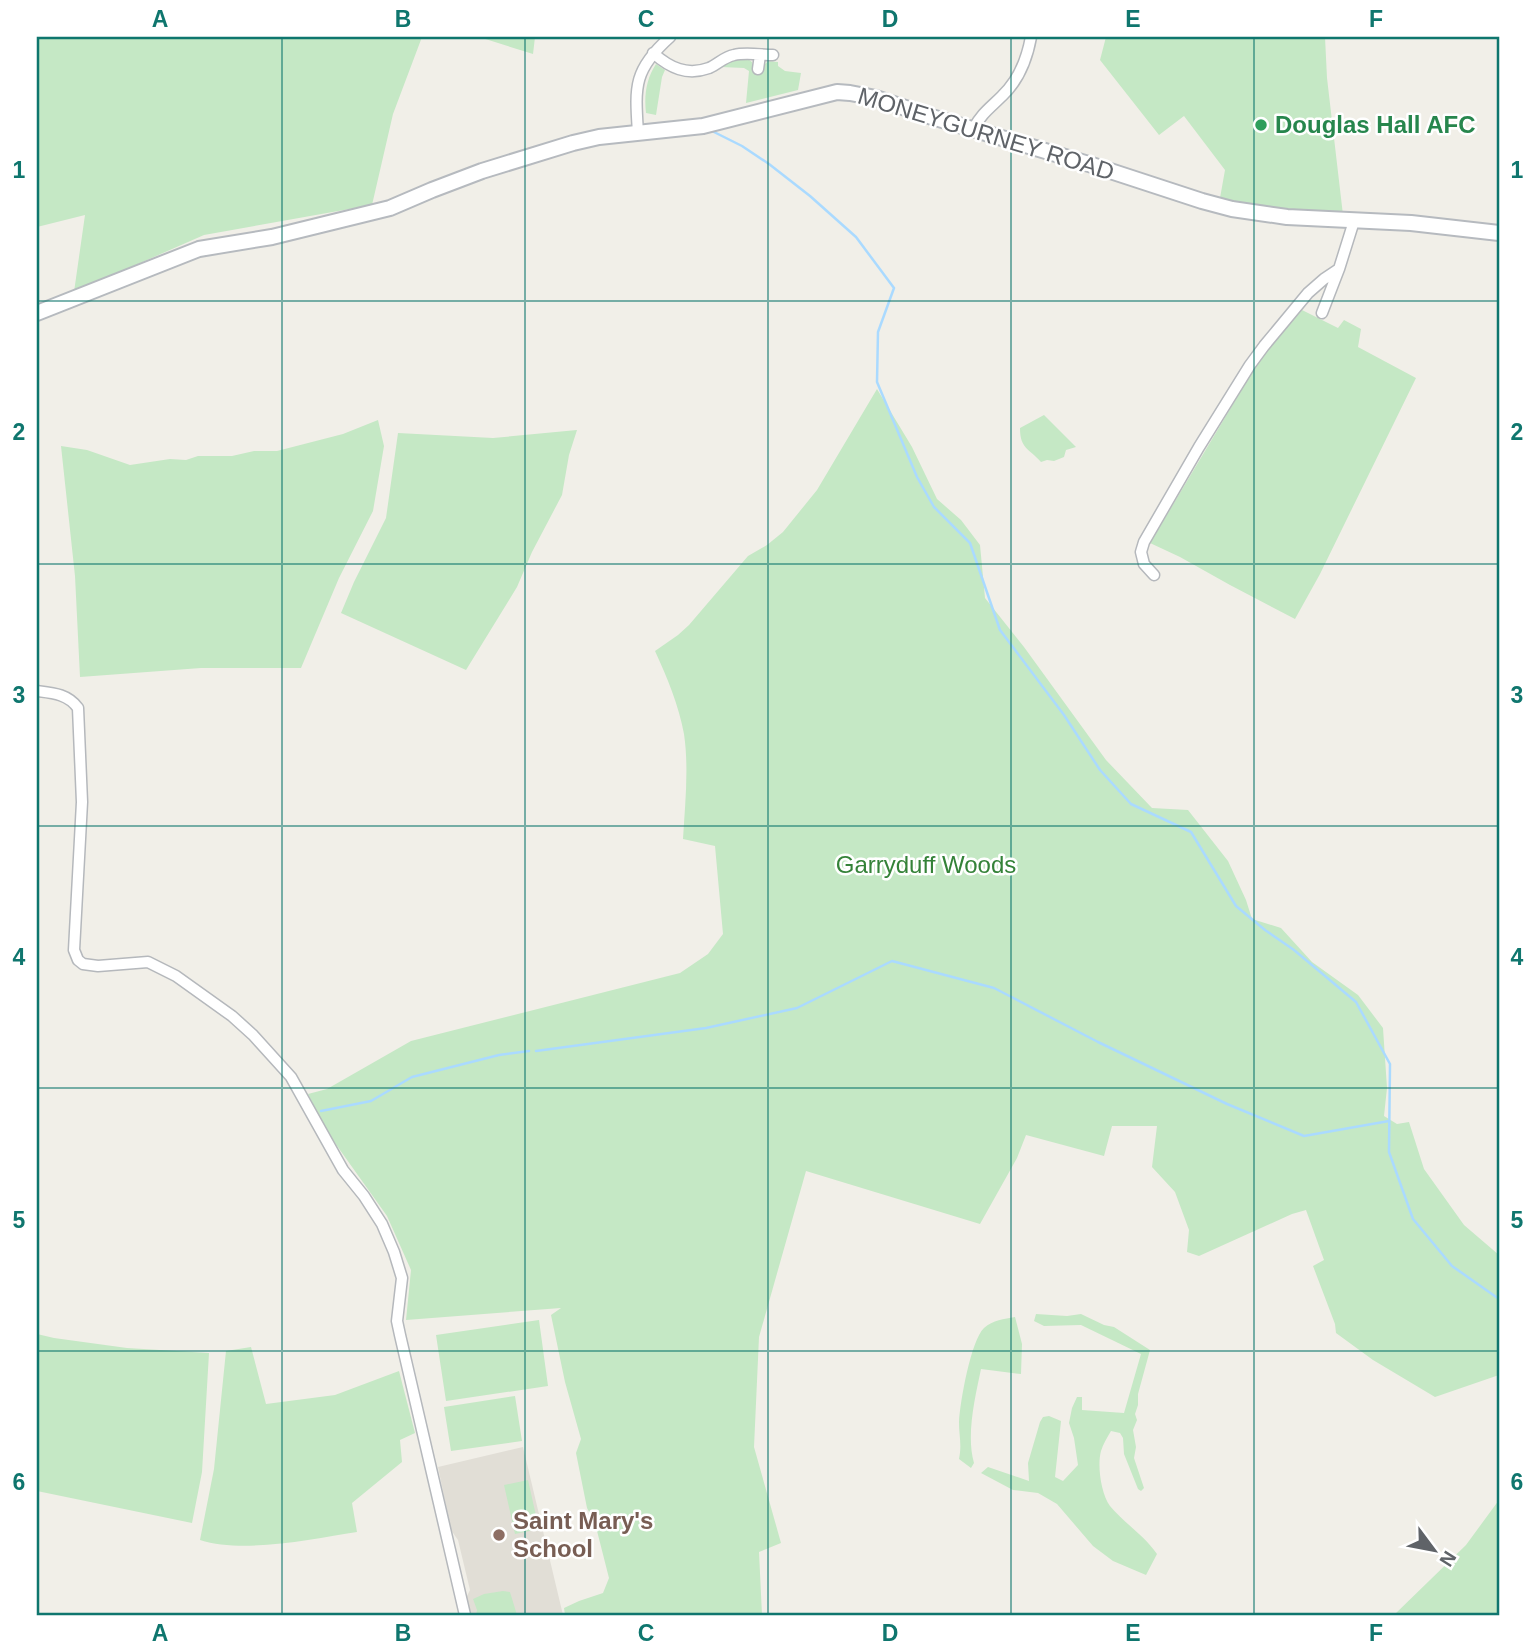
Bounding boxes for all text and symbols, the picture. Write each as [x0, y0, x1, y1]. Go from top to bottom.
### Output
text: A [152, 6, 168, 32]
text: B [395, 6, 411, 32]
text: C [638, 6, 654, 32]
text: D [882, 6, 898, 32]
text: E [1125, 6, 1141, 32]
text: F [1369, 6, 1383, 32]
street label: MONEYGURNEY ROAD [855, 82, 1117, 185]
place label: Douglas Hall AFC [1275, 111, 1475, 138]
marker: Douglas Hall AFC [1253, 117, 1269, 133]
text: 1 [13, 157, 26, 183]
text: 1 [1511, 157, 1524, 183]
text: 2 [13, 419, 25, 445]
text: 2 [1511, 419, 1523, 445]
text: 3 [13, 682, 25, 708]
text: 3 [1511, 682, 1523, 708]
park label: Garryduff Woods [836, 851, 1016, 878]
text: 4 [13, 944, 26, 970]
text: 4 [1511, 944, 1524, 970]
text: 5 [13, 1207, 26, 1233]
text: 5 [1511, 1207, 1524, 1233]
text: 6 [13, 1469, 25, 1495]
text: 6 [1511, 1469, 1523, 1495]
place label: Saint Mary's School [513, 1507, 653, 1562]
north arrow [1400, 1516, 1470, 1586]
marker: Saint Mary's School [491, 1527, 507, 1543]
text: N [1435, 1547, 1461, 1570]
text: A [152, 1620, 168, 1646]
text: B [395, 1620, 411, 1646]
text: C [638, 1620, 654, 1646]
text: D [882, 1620, 898, 1646]
text: E [1125, 1620, 1141, 1646]
text: F [1369, 1620, 1383, 1646]

